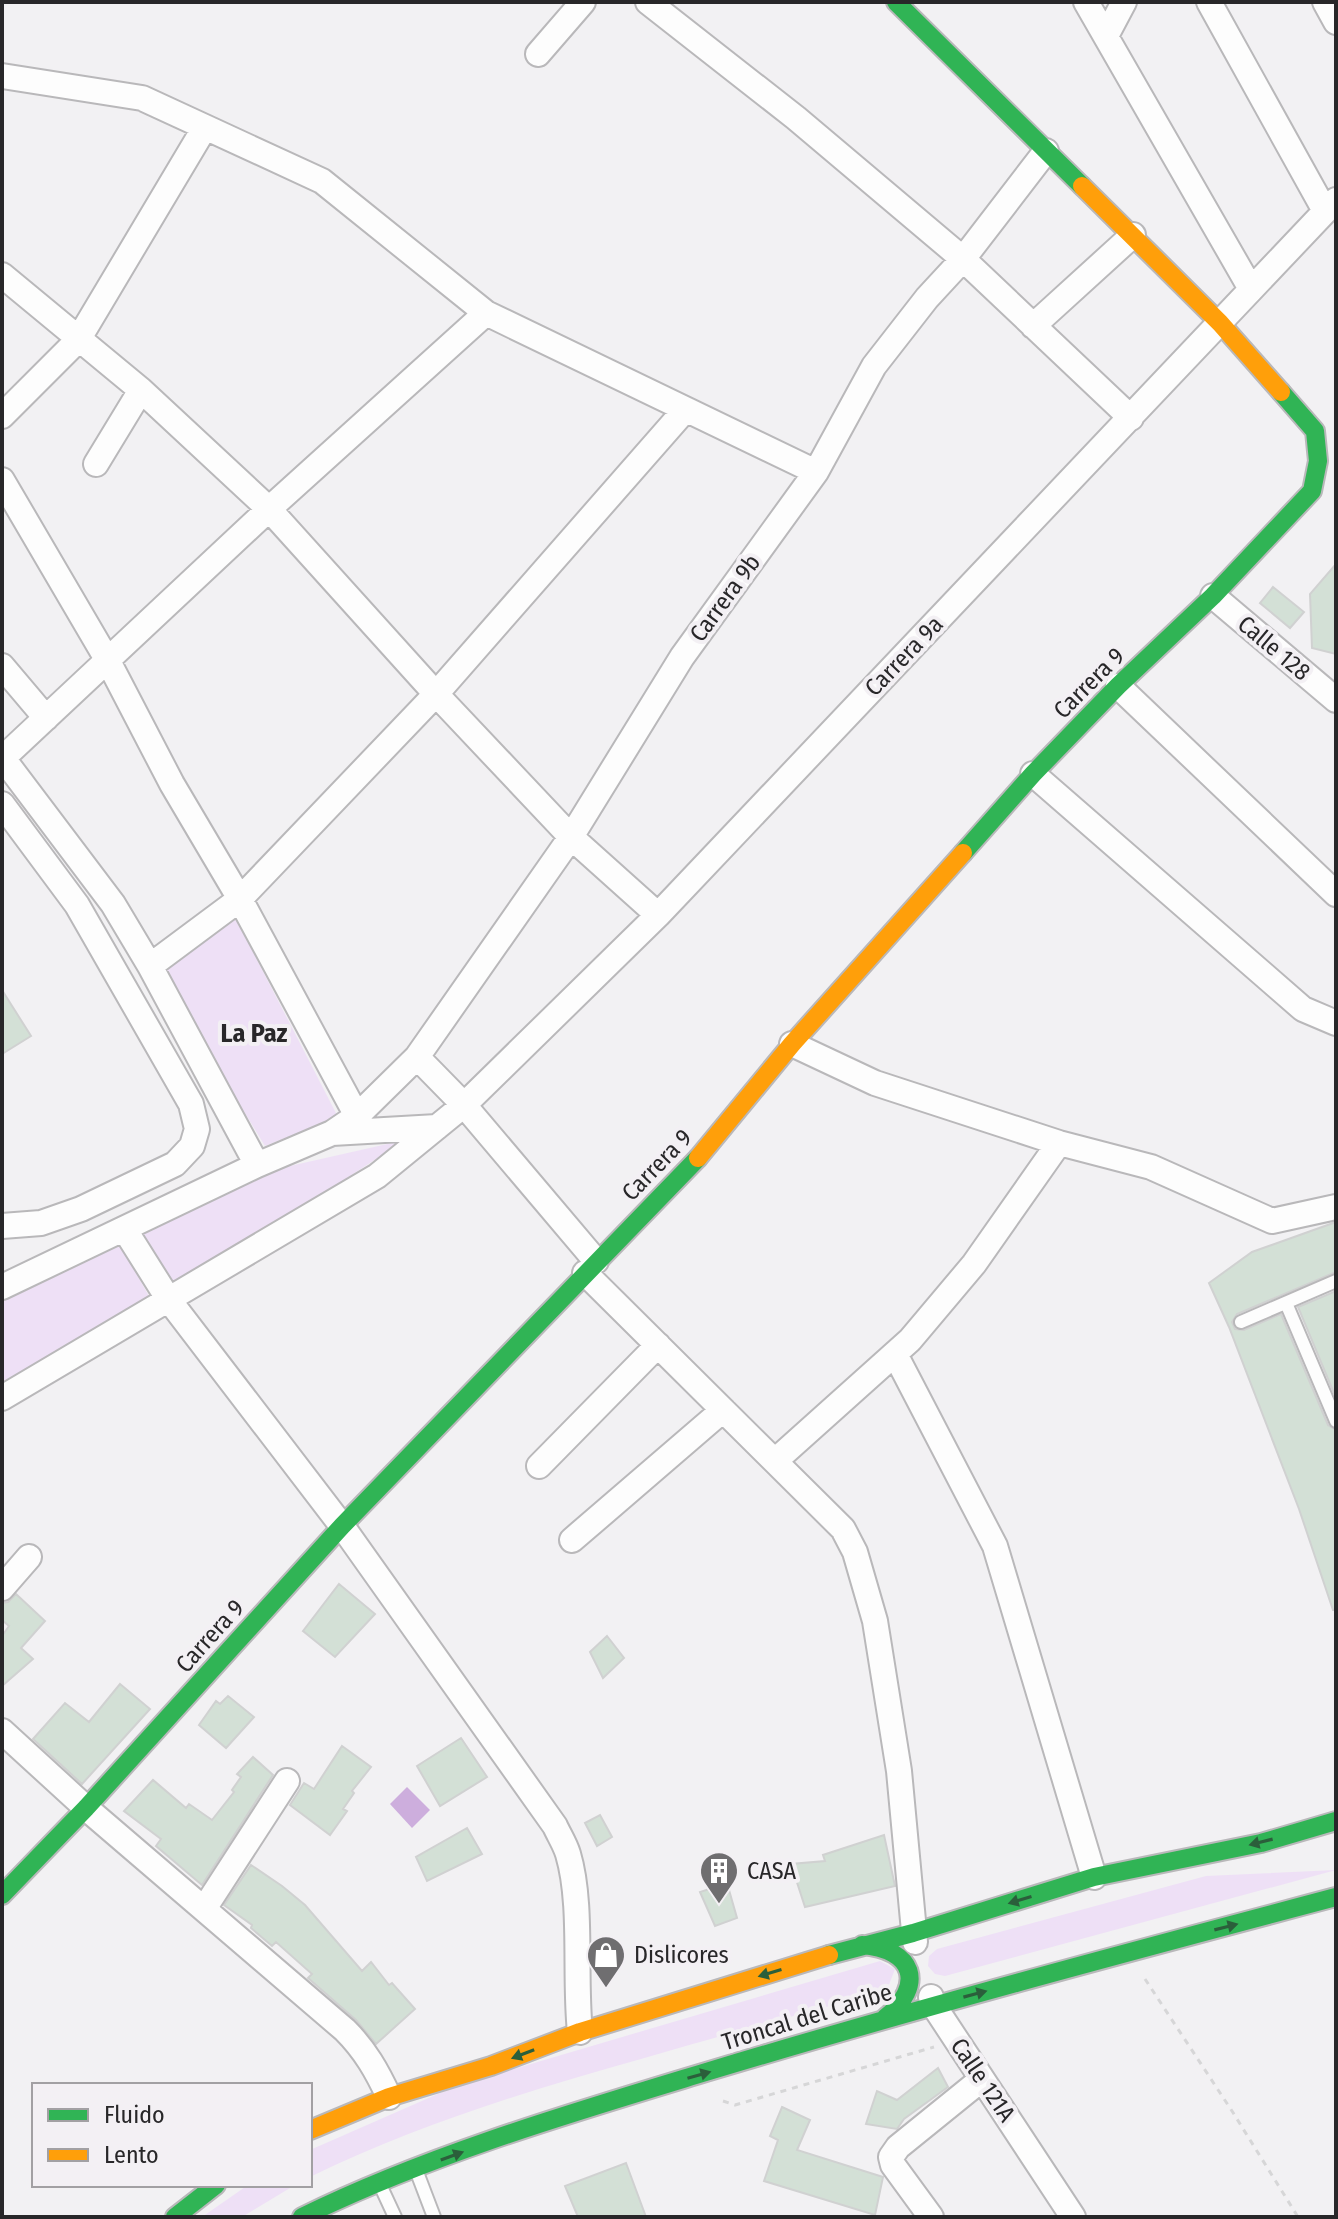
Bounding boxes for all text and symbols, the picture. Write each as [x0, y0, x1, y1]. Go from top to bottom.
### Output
street label: Carrera 9b [684, 549, 766, 647]
street label: Carrera 9a [859, 610, 949, 702]
street label: Calle 128 [1232, 610, 1316, 686]
street label: Carrera 9 [1048, 642, 1130, 724]
district label: La Paz [220, 1018, 288, 1049]
street label: Carrera 9 [616, 1124, 698, 1206]
street label: Carrera 9 [170, 1594, 250, 1678]
one-way arrow [1248, 1836, 1273, 1849]
building icon: CASA [698, 1850, 740, 1905]
place label: CASA [747, 1857, 797, 1885]
one-way arrow [1007, 1894, 1031, 1907]
one-way arrow [1214, 1920, 1239, 1932]
shop icon: Dislicores [585, 1934, 627, 1989]
place label: Dislicores [634, 1941, 729, 1969]
one-way arrow [758, 1967, 782, 1980]
street label: Troncal del Caribe [719, 1978, 895, 2056]
one-way arrow [962, 1988, 987, 2000]
street label: Calle 121A [945, 2033, 1021, 2127]
one-way arrow [511, 2048, 535, 2061]
one-way arrow [687, 2068, 711, 2081]
legend [32, 2083, 312, 2187]
text: Fluido [104, 2101, 165, 2129]
text: Lento [104, 2141, 159, 2169]
one-way arrow [440, 2149, 464, 2162]

